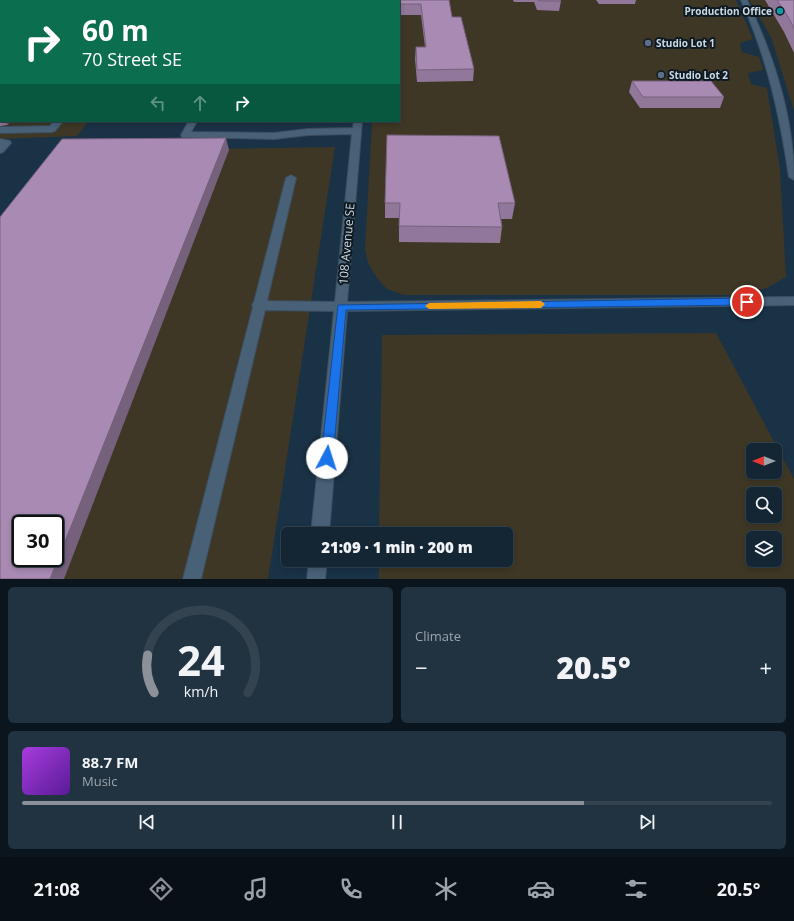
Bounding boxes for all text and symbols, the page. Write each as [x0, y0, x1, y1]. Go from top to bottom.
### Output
place label: Production Office [684, 4, 772, 18]
marker: Production Office [775, 6, 785, 16]
text: 60 m [82, 11, 149, 49]
icon: right [16, 16, 68, 68]
place label: Studio Lot 1 [656, 36, 715, 50]
marker: Studio Lot 1 [643, 38, 653, 48]
text: 70 Street SE [82, 47, 182, 71]
place label: Studio Lot 2 [669, 68, 728, 82]
marker: Studio Lot 2 [656, 70, 666, 80]
icon: left [147, 92, 169, 114]
icon: ahead [189, 92, 211, 114]
icon: right [231, 92, 253, 114]
street label: 108 Avenue SE [334, 202, 359, 285]
pin [730, 285, 764, 319]
icon: arrive [736, 291, 758, 313]
position arrow [306, 437, 348, 479]
north arrow [746, 443, 782, 479]
map controls [746, 443, 782, 567]
button: search [746, 487, 782, 523]
speed limit sign: 30 [12, 515, 64, 567]
button: layers [746, 531, 782, 567]
text: 21:09 · 1 min · 200 m [321, 537, 473, 557]
text: Climate [415, 627, 461, 645]
text: 24 [177, 632, 224, 688]
text: 20.5° [556, 647, 631, 688]
text: − [415, 652, 428, 682]
text: + [759, 652, 772, 682]
text: km/h [183, 682, 218, 701]
text: 88.7 FM [82, 752, 138, 772]
text: Music [82, 772, 117, 790]
icon: previous [136, 811, 158, 833]
icon: pause [386, 811, 408, 833]
icon: next [636, 811, 658, 833]
icon: directions [147, 875, 175, 903]
icon: music [242, 875, 270, 903]
icon: phone [337, 875, 365, 903]
icon: climate [432, 875, 460, 903]
icon: car [527, 875, 555, 903]
icon: filters [622, 875, 650, 903]
text: 21:08 [33, 877, 80, 901]
text: 20.5° [717, 877, 760, 901]

